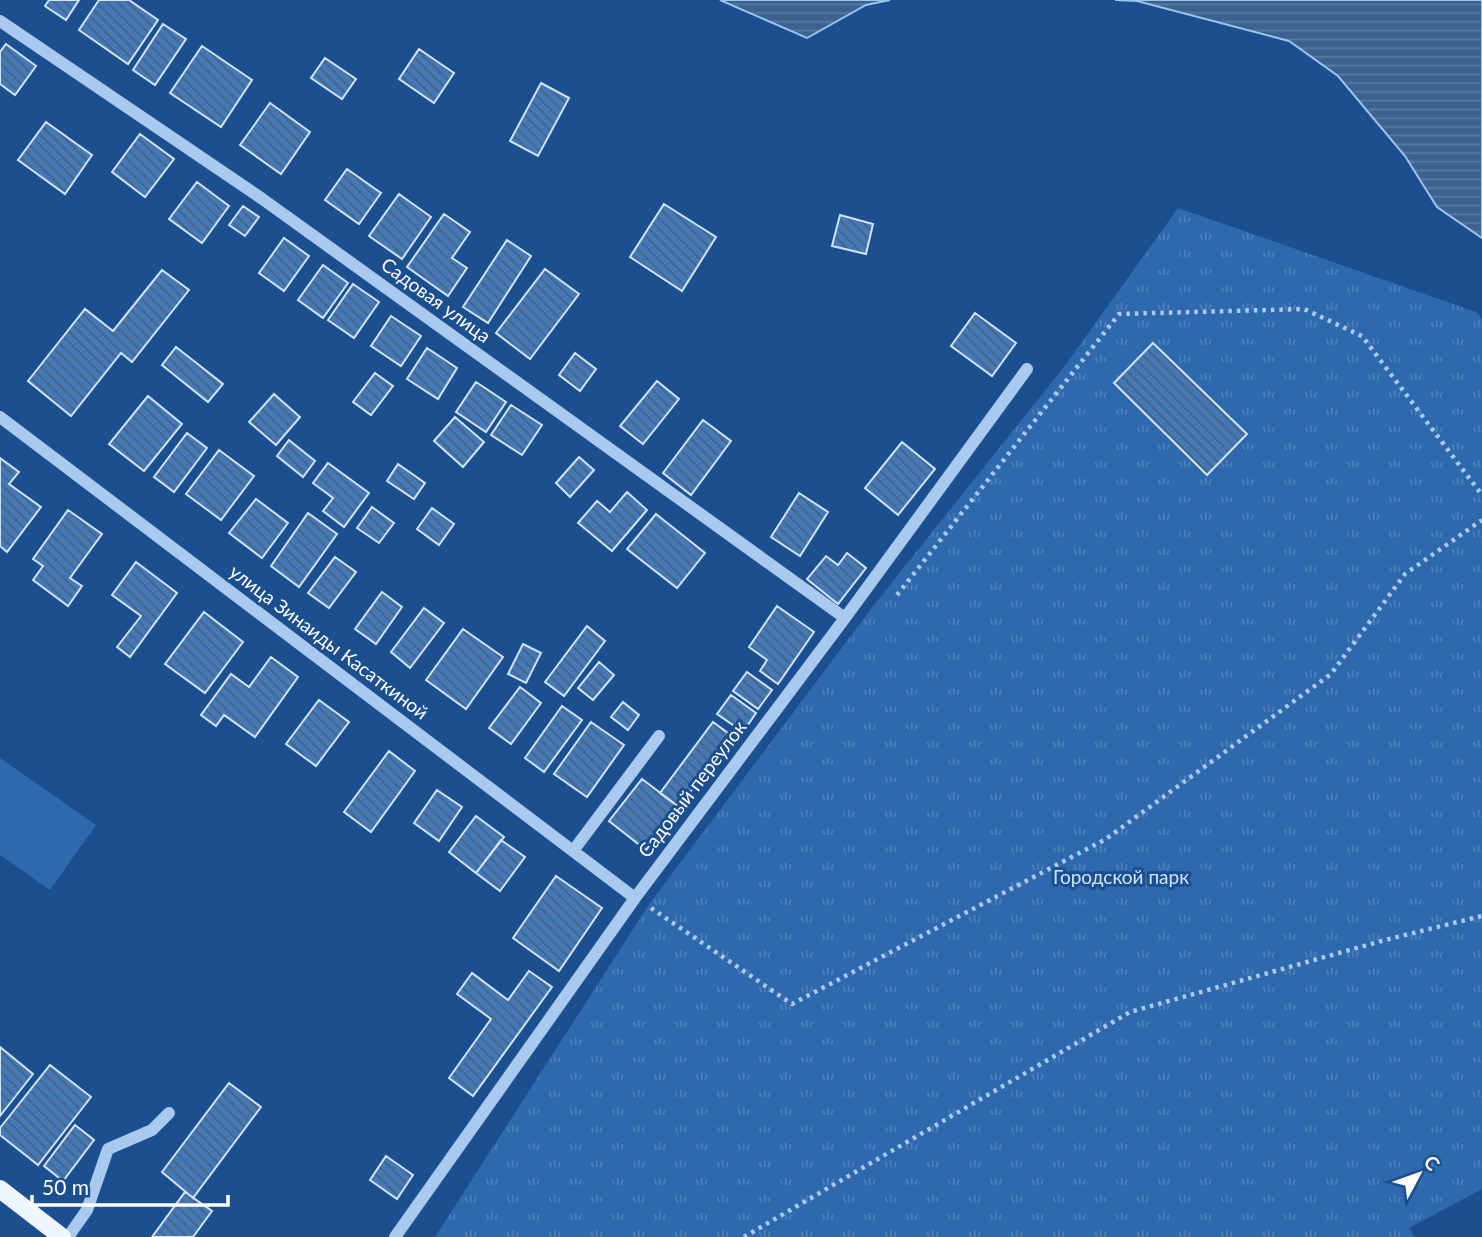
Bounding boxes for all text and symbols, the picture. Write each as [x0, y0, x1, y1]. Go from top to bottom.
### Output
street label: Садовая улица [377, 252, 495, 347]
street label: улица Зинаиды Касаткиной [225, 559, 433, 724]
street label: Садовый переулок [633, 716, 751, 862]
park label: Городской парк [1053, 865, 1189, 888]
north arrow [1384, 1139, 1454, 1209]
text: С [1419, 1150, 1445, 1175]
scale bar [32, 1164, 228, 1208]
text: 50 m [42, 1174, 89, 1199]

